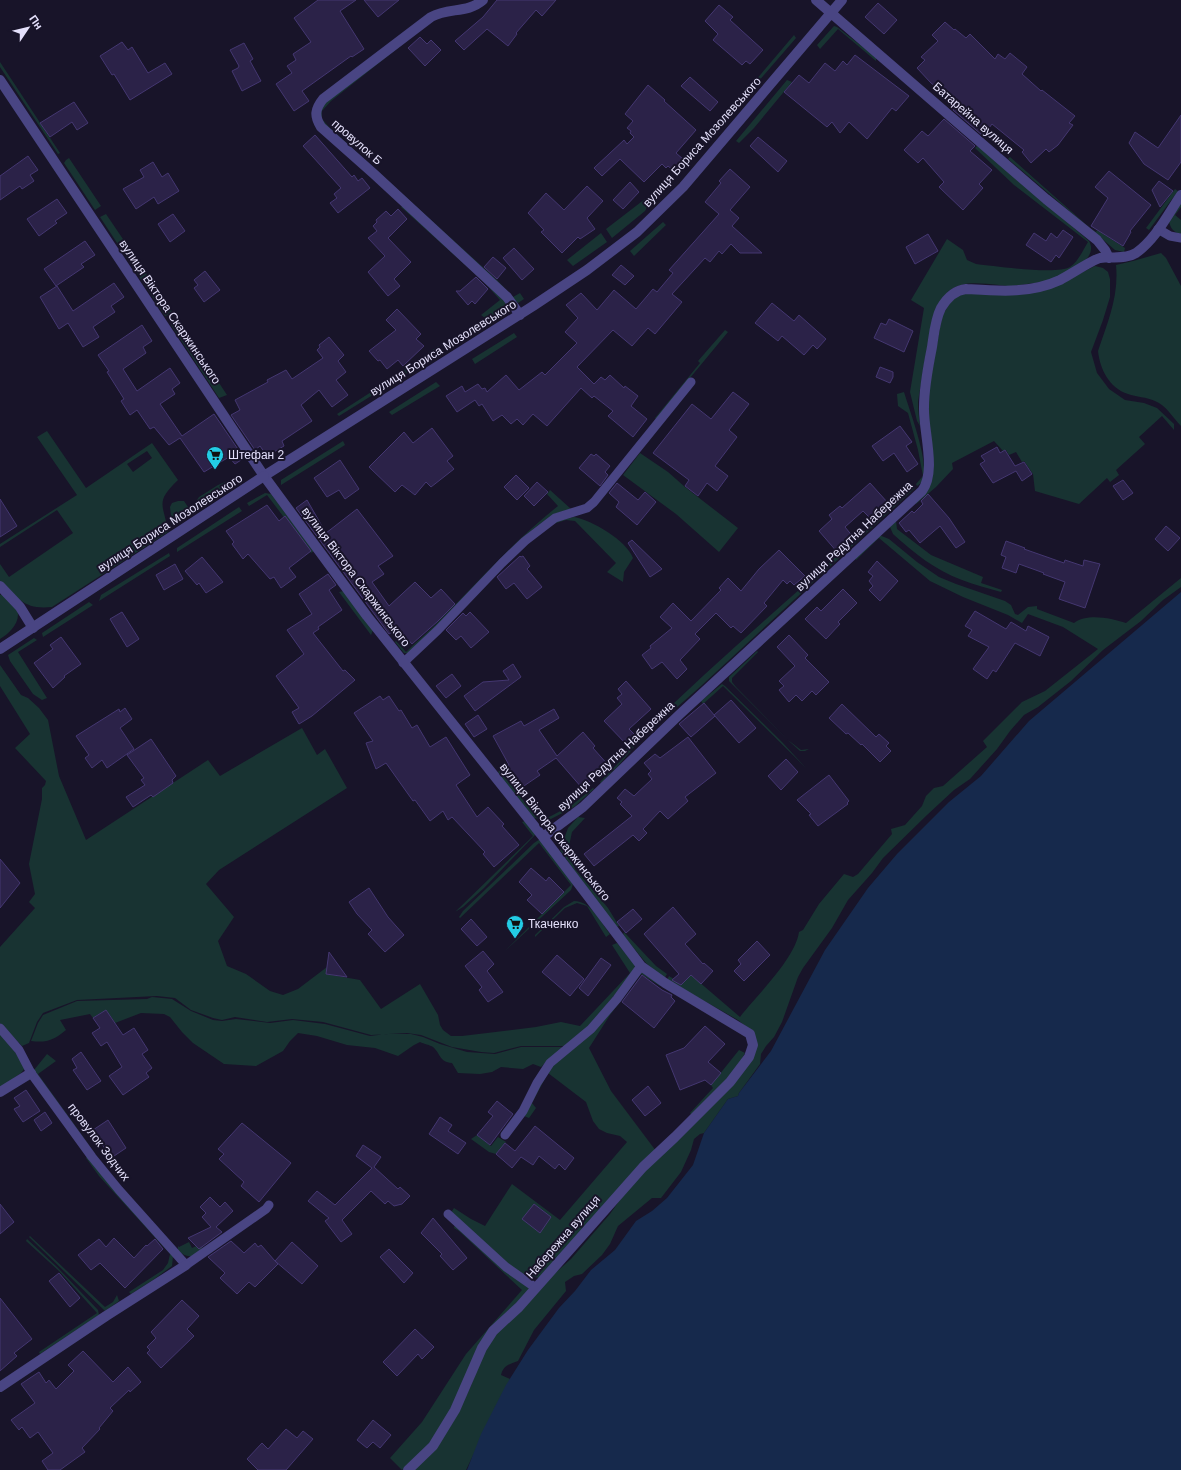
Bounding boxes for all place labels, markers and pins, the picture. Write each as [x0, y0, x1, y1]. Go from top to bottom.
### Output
supermarket icon: Штефан 2 [205, 445, 225, 470]
place label: Штефан 2 [228, 448, 285, 462]
supermarket icon: Ткаченко [505, 914, 525, 939]
place label: Ткаченко [528, 917, 579, 931]

